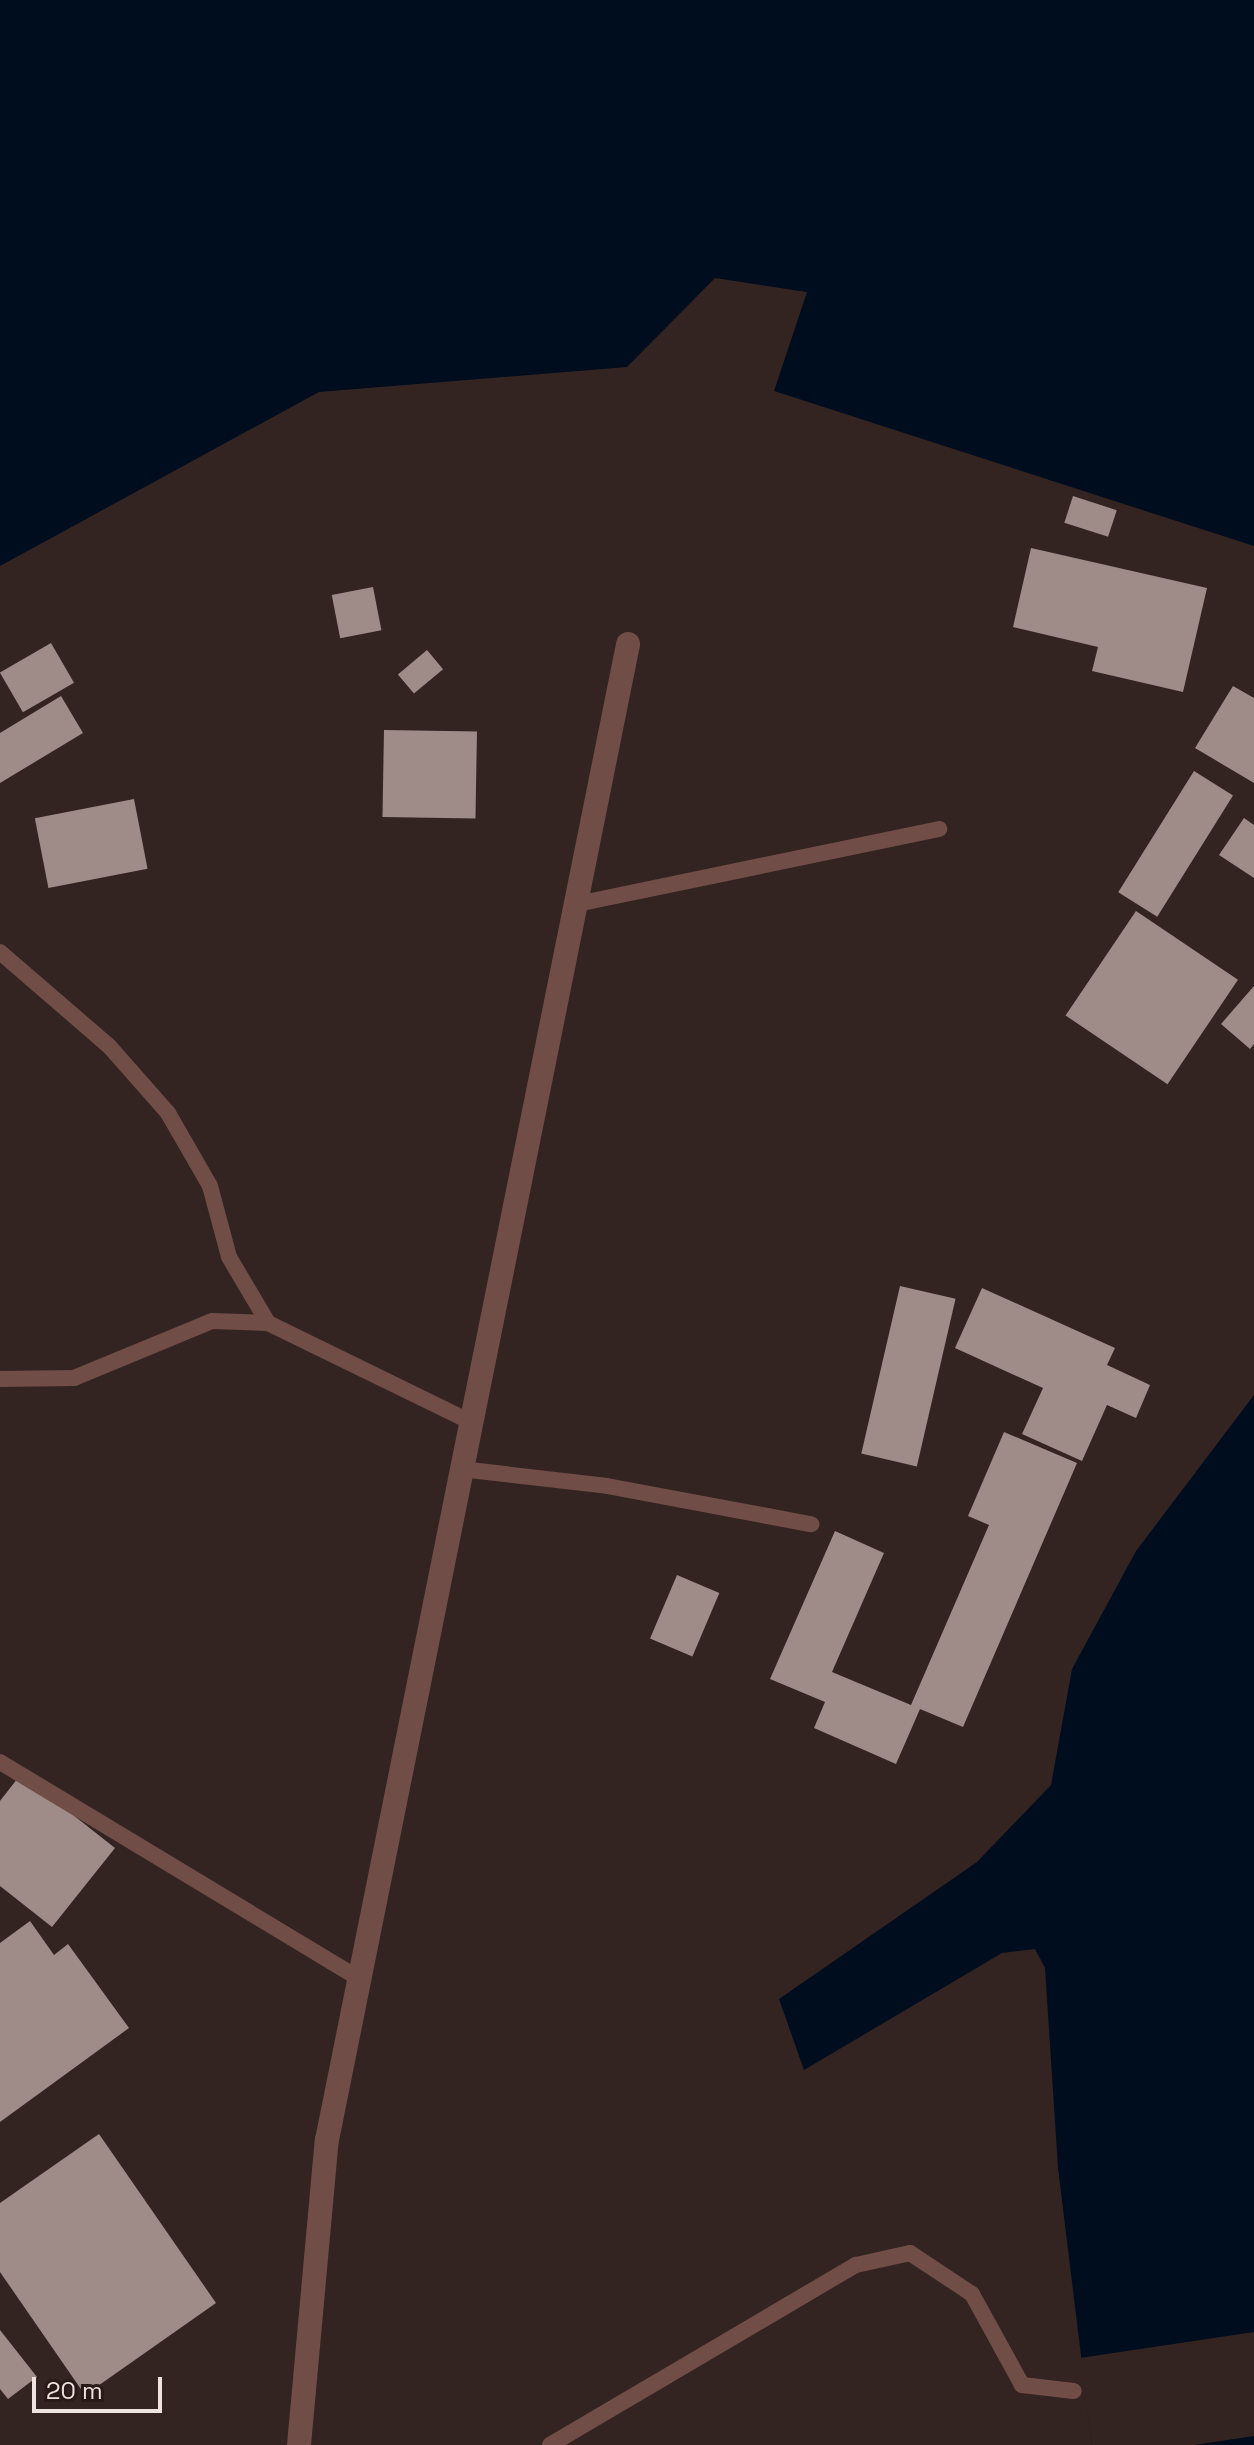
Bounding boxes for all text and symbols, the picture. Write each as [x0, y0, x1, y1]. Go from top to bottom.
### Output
scale bar [36, 2361, 166, 2411]
text: 20 m [46, 2375, 103, 2406]

